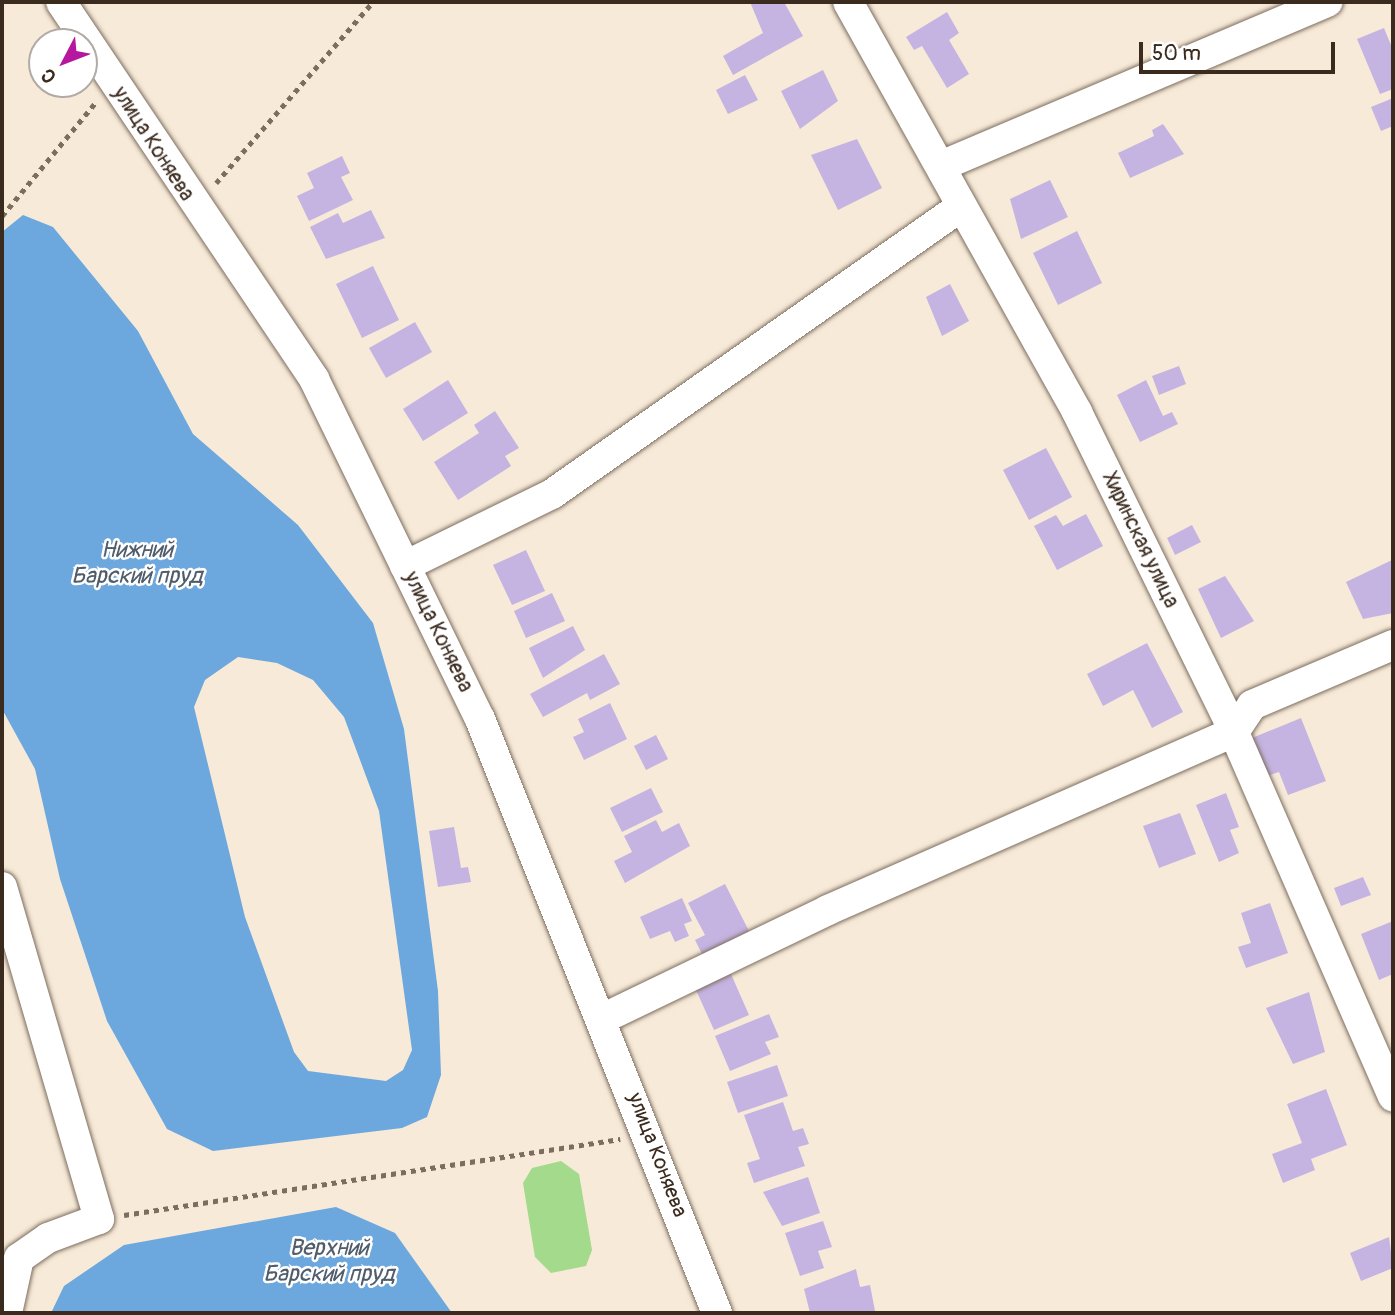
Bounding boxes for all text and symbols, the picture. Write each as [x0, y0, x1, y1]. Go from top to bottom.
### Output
north arrow [28, 28, 98, 98]
scale bar [1143, 28, 1339, 72]
text: 50 m [1152, 40, 1201, 67]
text: С [36, 63, 62, 88]
street label: улица Коняева [107, 82, 199, 206]
street label: Хиринская улица [1096, 468, 1184, 612]
water label: Нижний Барский пруд [71, 536, 203, 590]
street label: улица Коняева [398, 568, 478, 696]
street label: улица Коняева [622, 1089, 692, 1221]
water label: Верхний Барский пруд [263, 1234, 395, 1288]

